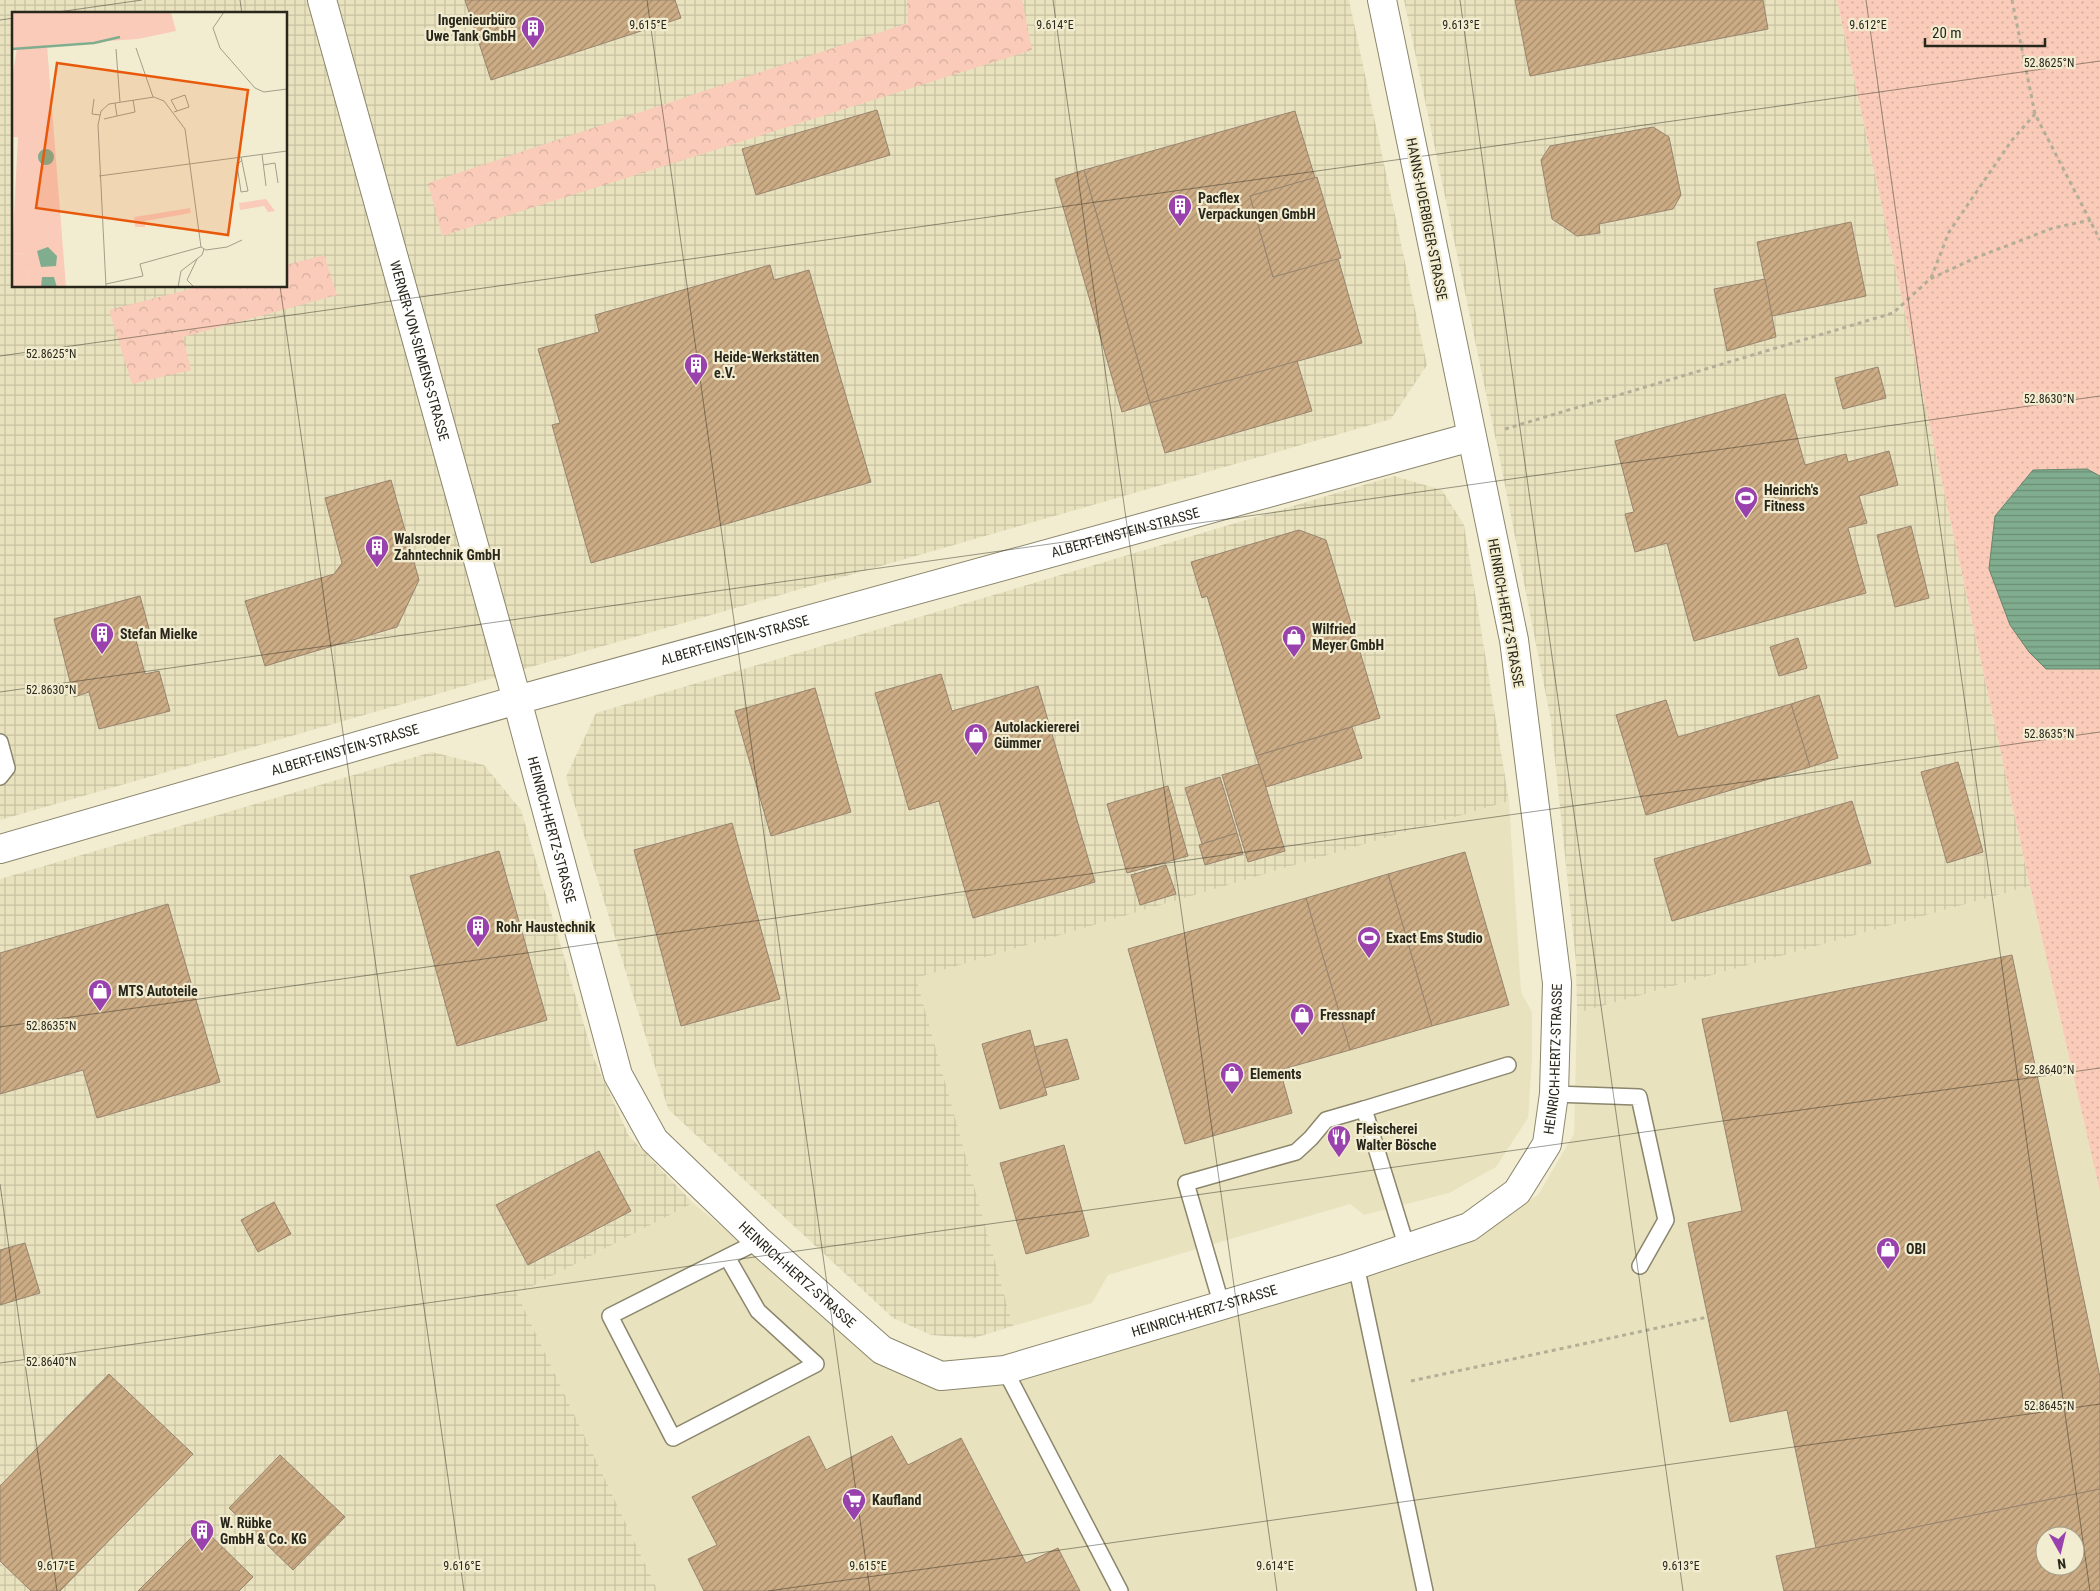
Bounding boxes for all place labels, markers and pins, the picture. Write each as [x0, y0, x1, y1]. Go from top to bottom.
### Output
place label: Ingenieurbüro Uwe Tank GmbH [426, 12, 516, 44]
building icon: Ingenieurbüro Uwe Tank GmbH [520, 15, 546, 49]
place label: Pacflex Verpackungen GmbH [1198, 190, 1316, 222]
building icon: Pacflex Verpackungen GmbH [1167, 193, 1193, 227]
place label: Heide-Werkstätten e.V. [714, 349, 819, 381]
building icon: Heide-Werkstätten e.V. [683, 352, 709, 386]
place label: Heinrich's Fitness [1764, 482, 1819, 514]
sports icon: Heinrich's Fitness [1733, 485, 1759, 519]
place label: Walsroder Zahntechnik GmbH [394, 531, 501, 563]
building icon: Walsroder Zahntechnik GmbH [364, 534, 390, 568]
building icon: Stefan Mielke [89, 621, 115, 655]
place label: Wilfried Meyer GmbH [1312, 621, 1384, 653]
shop icon: Wilfried Meyer GmbH [1281, 624, 1307, 658]
place label: Stefan Mielke [120, 626, 198, 642]
place label: Autolackiererei Gümmer [994, 719, 1080, 751]
shop icon: Autolackiererei Gümmer [963, 722, 989, 756]
building icon: Rohr Haustechnik [465, 914, 491, 948]
place label: Rohr Haustechnik [496, 919, 596, 935]
sports icon: Exact Ems Studio [1356, 925, 1382, 959]
place label: Exact Ems Studio [1386, 930, 1483, 946]
shop icon: MTS Autoteile [87, 978, 113, 1012]
place label: MTS Autoteile [118, 983, 198, 999]
shop icon: Fressnapf [1289, 1002, 1315, 1036]
place label: Fressnapf [1320, 1007, 1376, 1023]
shop icon: Elements [1219, 1061, 1245, 1095]
place label: Elements [1250, 1066, 1302, 1082]
place label: Fleischerei Walter Bösche [1356, 1121, 1437, 1153]
restaurant icon: Fleischerei Walter Bösche [1326, 1124, 1352, 1158]
shop icon: OBI [1875, 1236, 1901, 1270]
place label: OBI [1906, 1241, 1926, 1257]
supermarket icon: Kaufland [841, 1487, 867, 1521]
place label: Kaufland [872, 1492, 921, 1508]
place label: W. Rübke GmbH & Co. KG [220, 1515, 307, 1547]
building icon: W. Rübke GmbH & Co. KG [189, 1518, 215, 1552]

